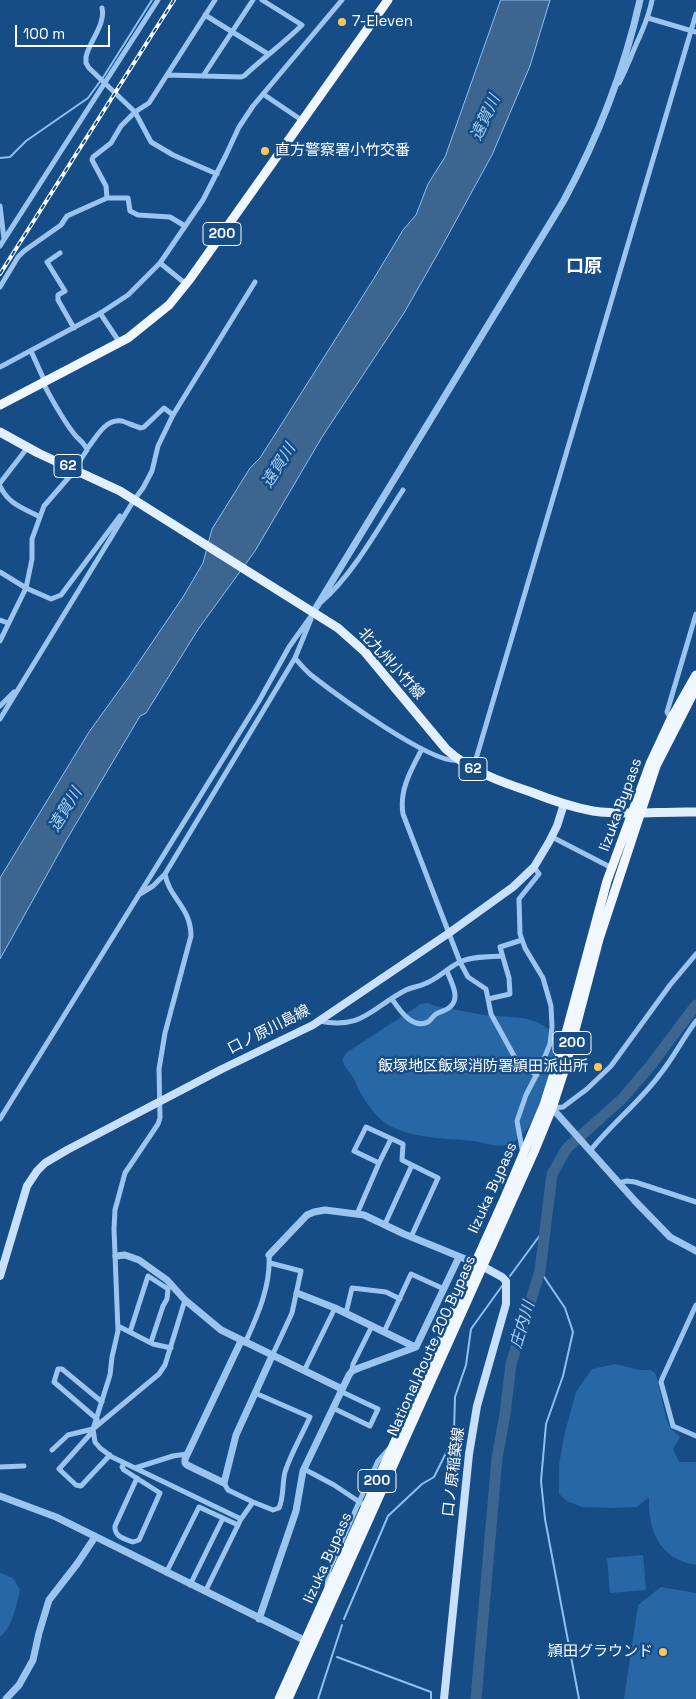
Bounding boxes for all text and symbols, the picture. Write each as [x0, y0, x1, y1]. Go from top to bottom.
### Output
place label: 7-Eleven [352, 13, 413, 31]
scale bar [18, 15, 112, 47]
marker: 7-Eleven [336, 16, 348, 28]
text: 100 m [23, 24, 65, 43]
water label: 遠賀川 [467, 92, 505, 144]
place label: 直方警察署小竹交番 [275, 142, 410, 160]
marker: 直方警察署小竹交番 [259, 145, 271, 157]
road number: 200 [203, 222, 241, 245]
district label: 口原 [566, 256, 602, 278]
water label: 遠賀川 [258, 441, 300, 491]
road number: 62 [54, 454, 82, 478]
street label: 北九州小竹線 [354, 625, 428, 703]
street label: Iizuka Bypass [596, 756, 646, 854]
road number: 62 [459, 758, 487, 781]
water label: 遠賀川 [45, 784, 87, 836]
street label: 口ノ原川島線 [225, 1002, 313, 1058]
road number: 200 [553, 1032, 591, 1054]
place label: 飯塚地区飯塚消防署頴田派出所 [378, 1058, 588, 1076]
marker: 飯塚地区飯塚消防署頴田派出所 [592, 1061, 604, 1073]
street label: Iizuka Bypass [465, 1140, 521, 1236]
street label: National Route 200 Bypass [384, 1253, 480, 1439]
water label: 庄内川 [507, 1299, 539, 1351]
street label: 口ノ原稲築線 [440, 1426, 468, 1518]
road number: 200 [358, 1470, 396, 1492]
street label: Iizuka Bypass [300, 1510, 356, 1606]
place label: 頴田グラウンド [548, 1643, 653, 1661]
marker: 頴田グラウンド [657, 1646, 669, 1658]

